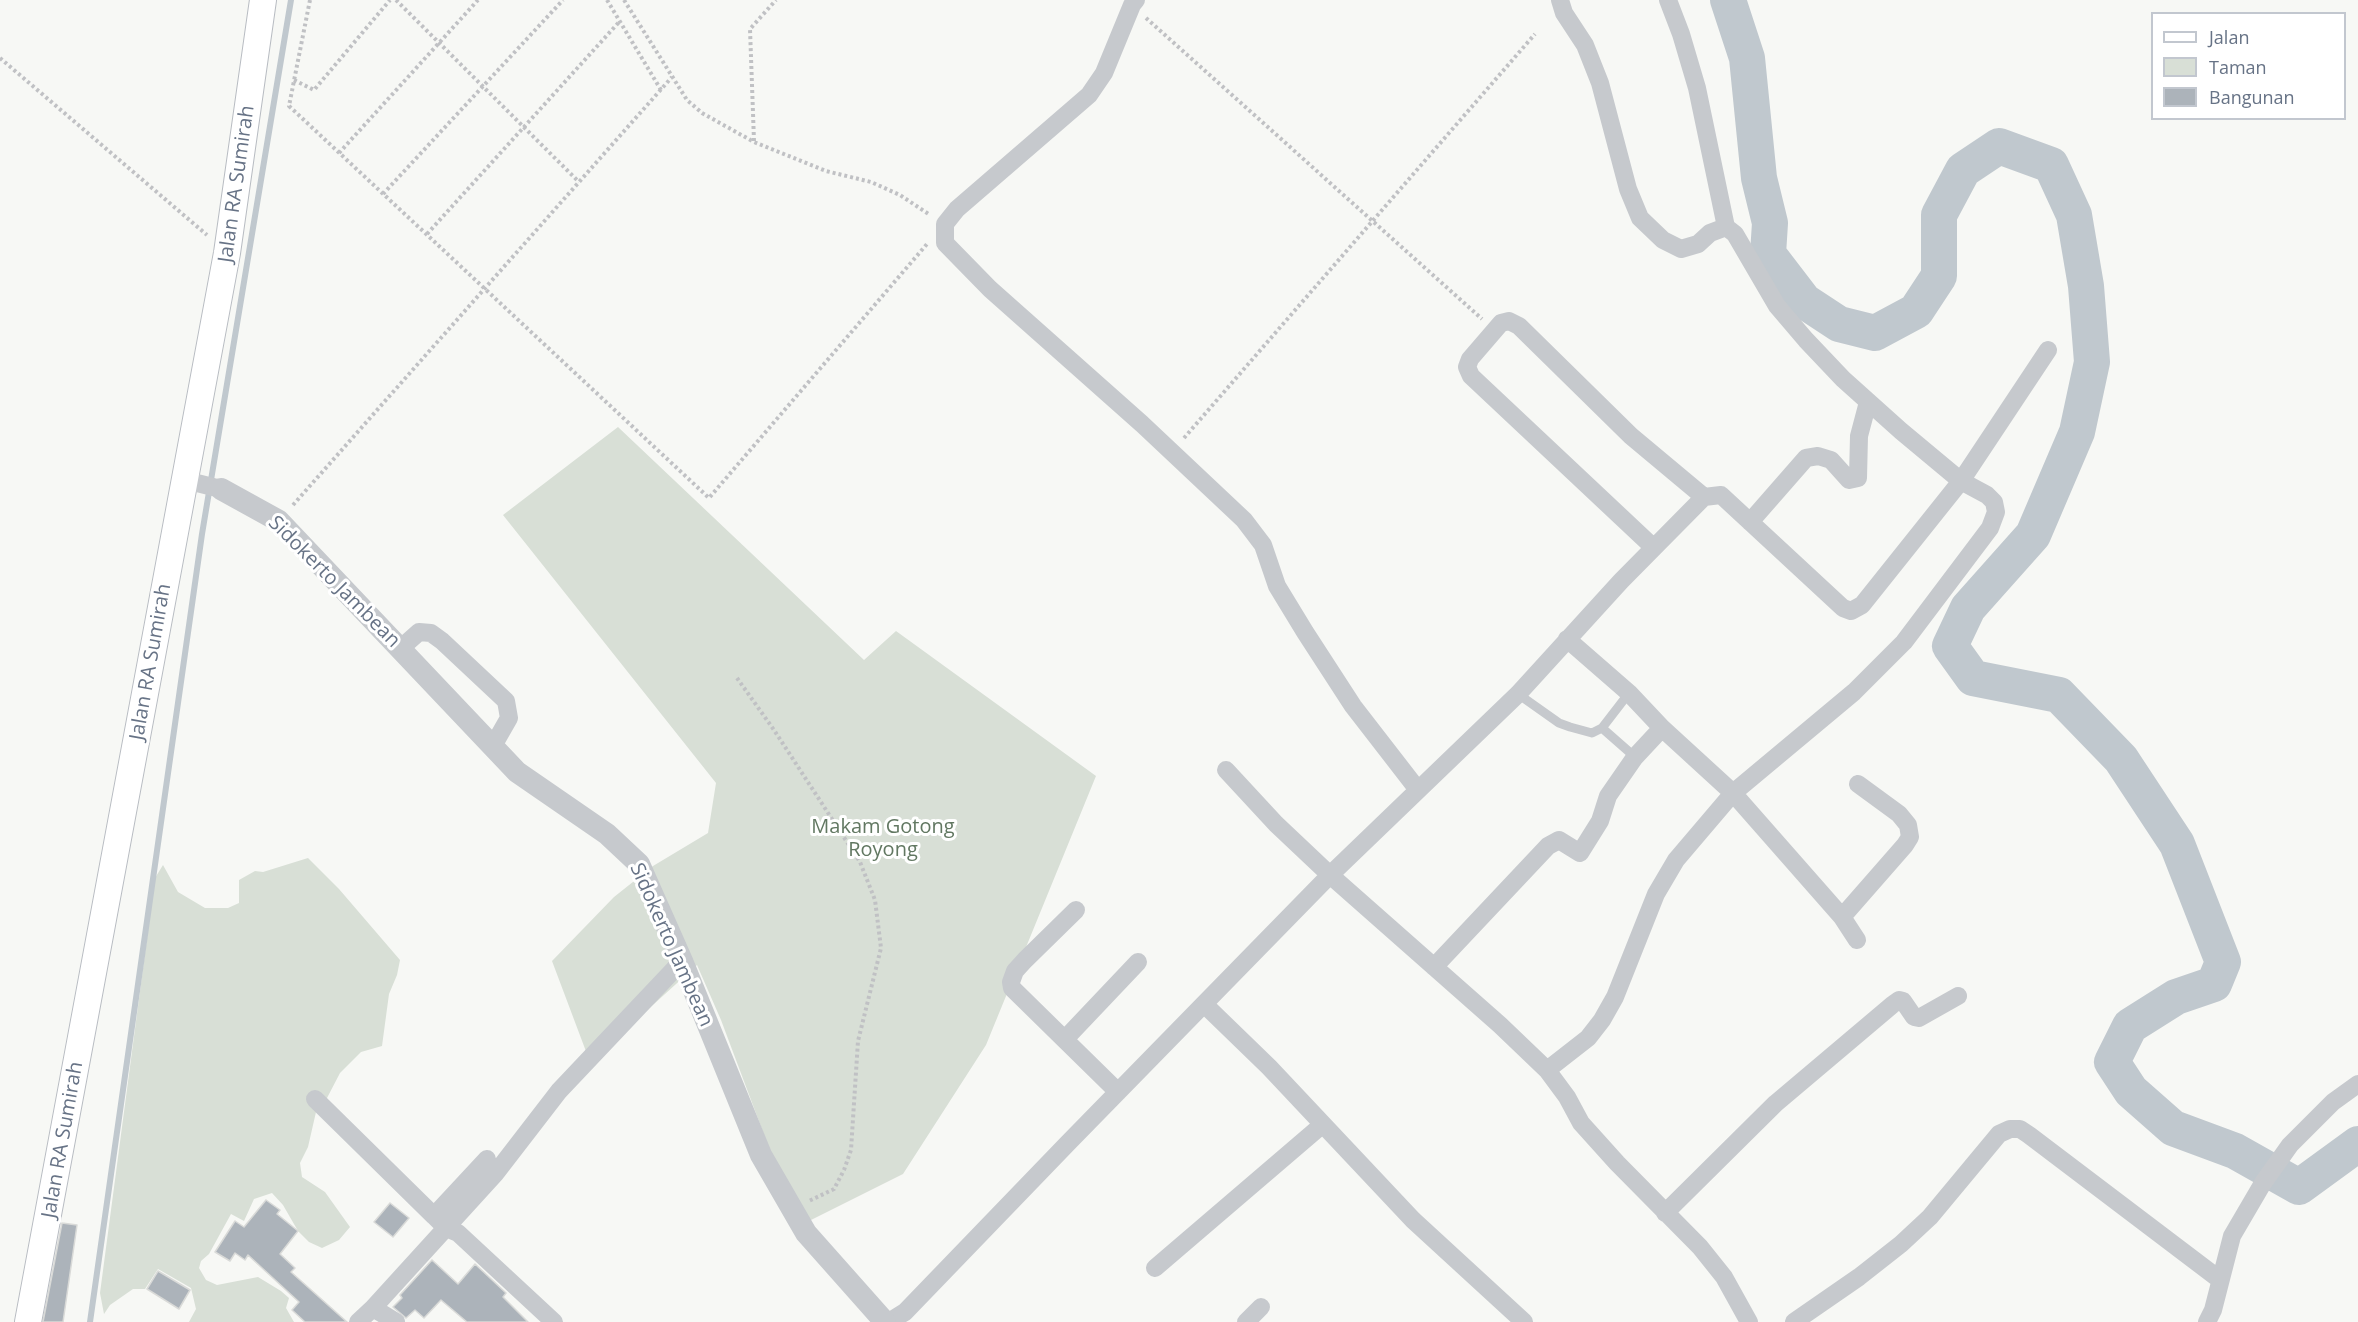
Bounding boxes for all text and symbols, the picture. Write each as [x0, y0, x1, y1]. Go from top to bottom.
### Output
legend [2151, 12, 2346, 120]
text: Jalan [2209, 25, 2249, 49]
text: Taman [2209, 55, 2267, 79]
text: Bangunan [2209, 85, 2295, 109]
street label: Jalan RA Sumirah [214, 104, 260, 264]
street label: Sidokerto Jambean [263, 511, 405, 653]
street label: Jalan RA Sumirah [125, 582, 177, 742]
park label: Makam Gotong Royong [811, 815, 955, 862]
street label: Sidokerto Jambean [624, 860, 718, 1030]
street label: Jalan RA Sumirah [37, 1060, 89, 1220]

